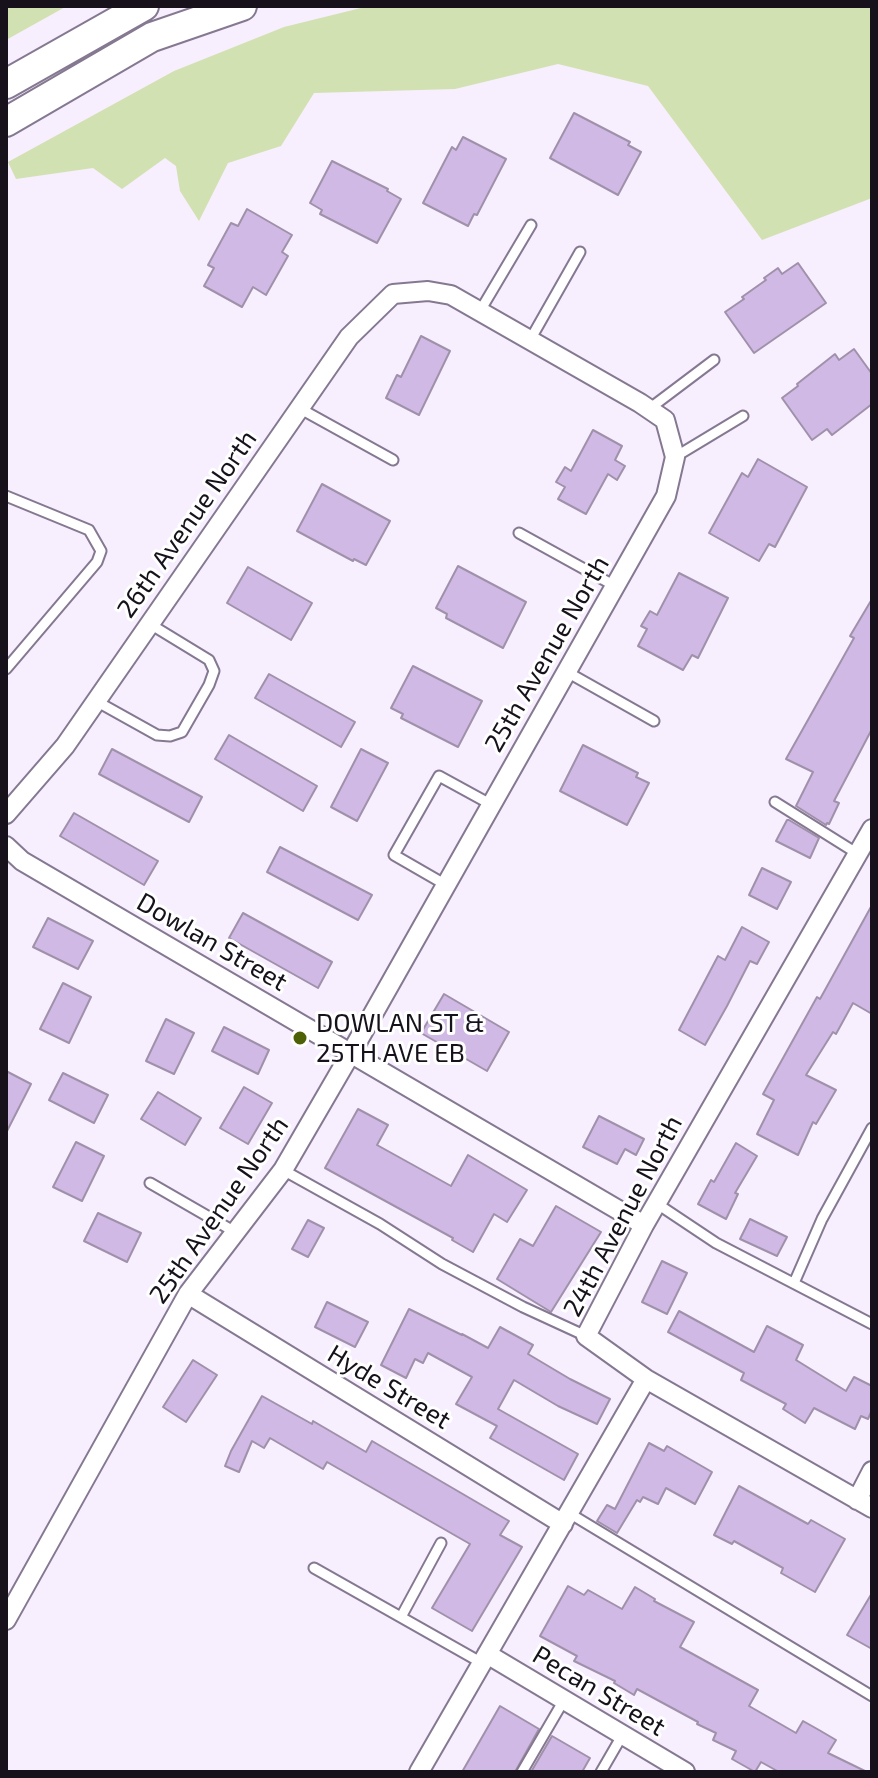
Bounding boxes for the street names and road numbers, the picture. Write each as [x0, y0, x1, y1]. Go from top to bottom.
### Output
street label: 26th Avenue North [111, 424, 263, 624]
street label: 25th Avenue North [478, 551, 616, 757]
street label: Dowlan Street [131, 886, 293, 998]
street label: 24th Avenue North [557, 1110, 689, 1322]
street label: 25th Avenue North [143, 1111, 295, 1309]
street label: Hyde Street [322, 1338, 456, 1436]
street label: Pecan Street [527, 1639, 671, 1743]

